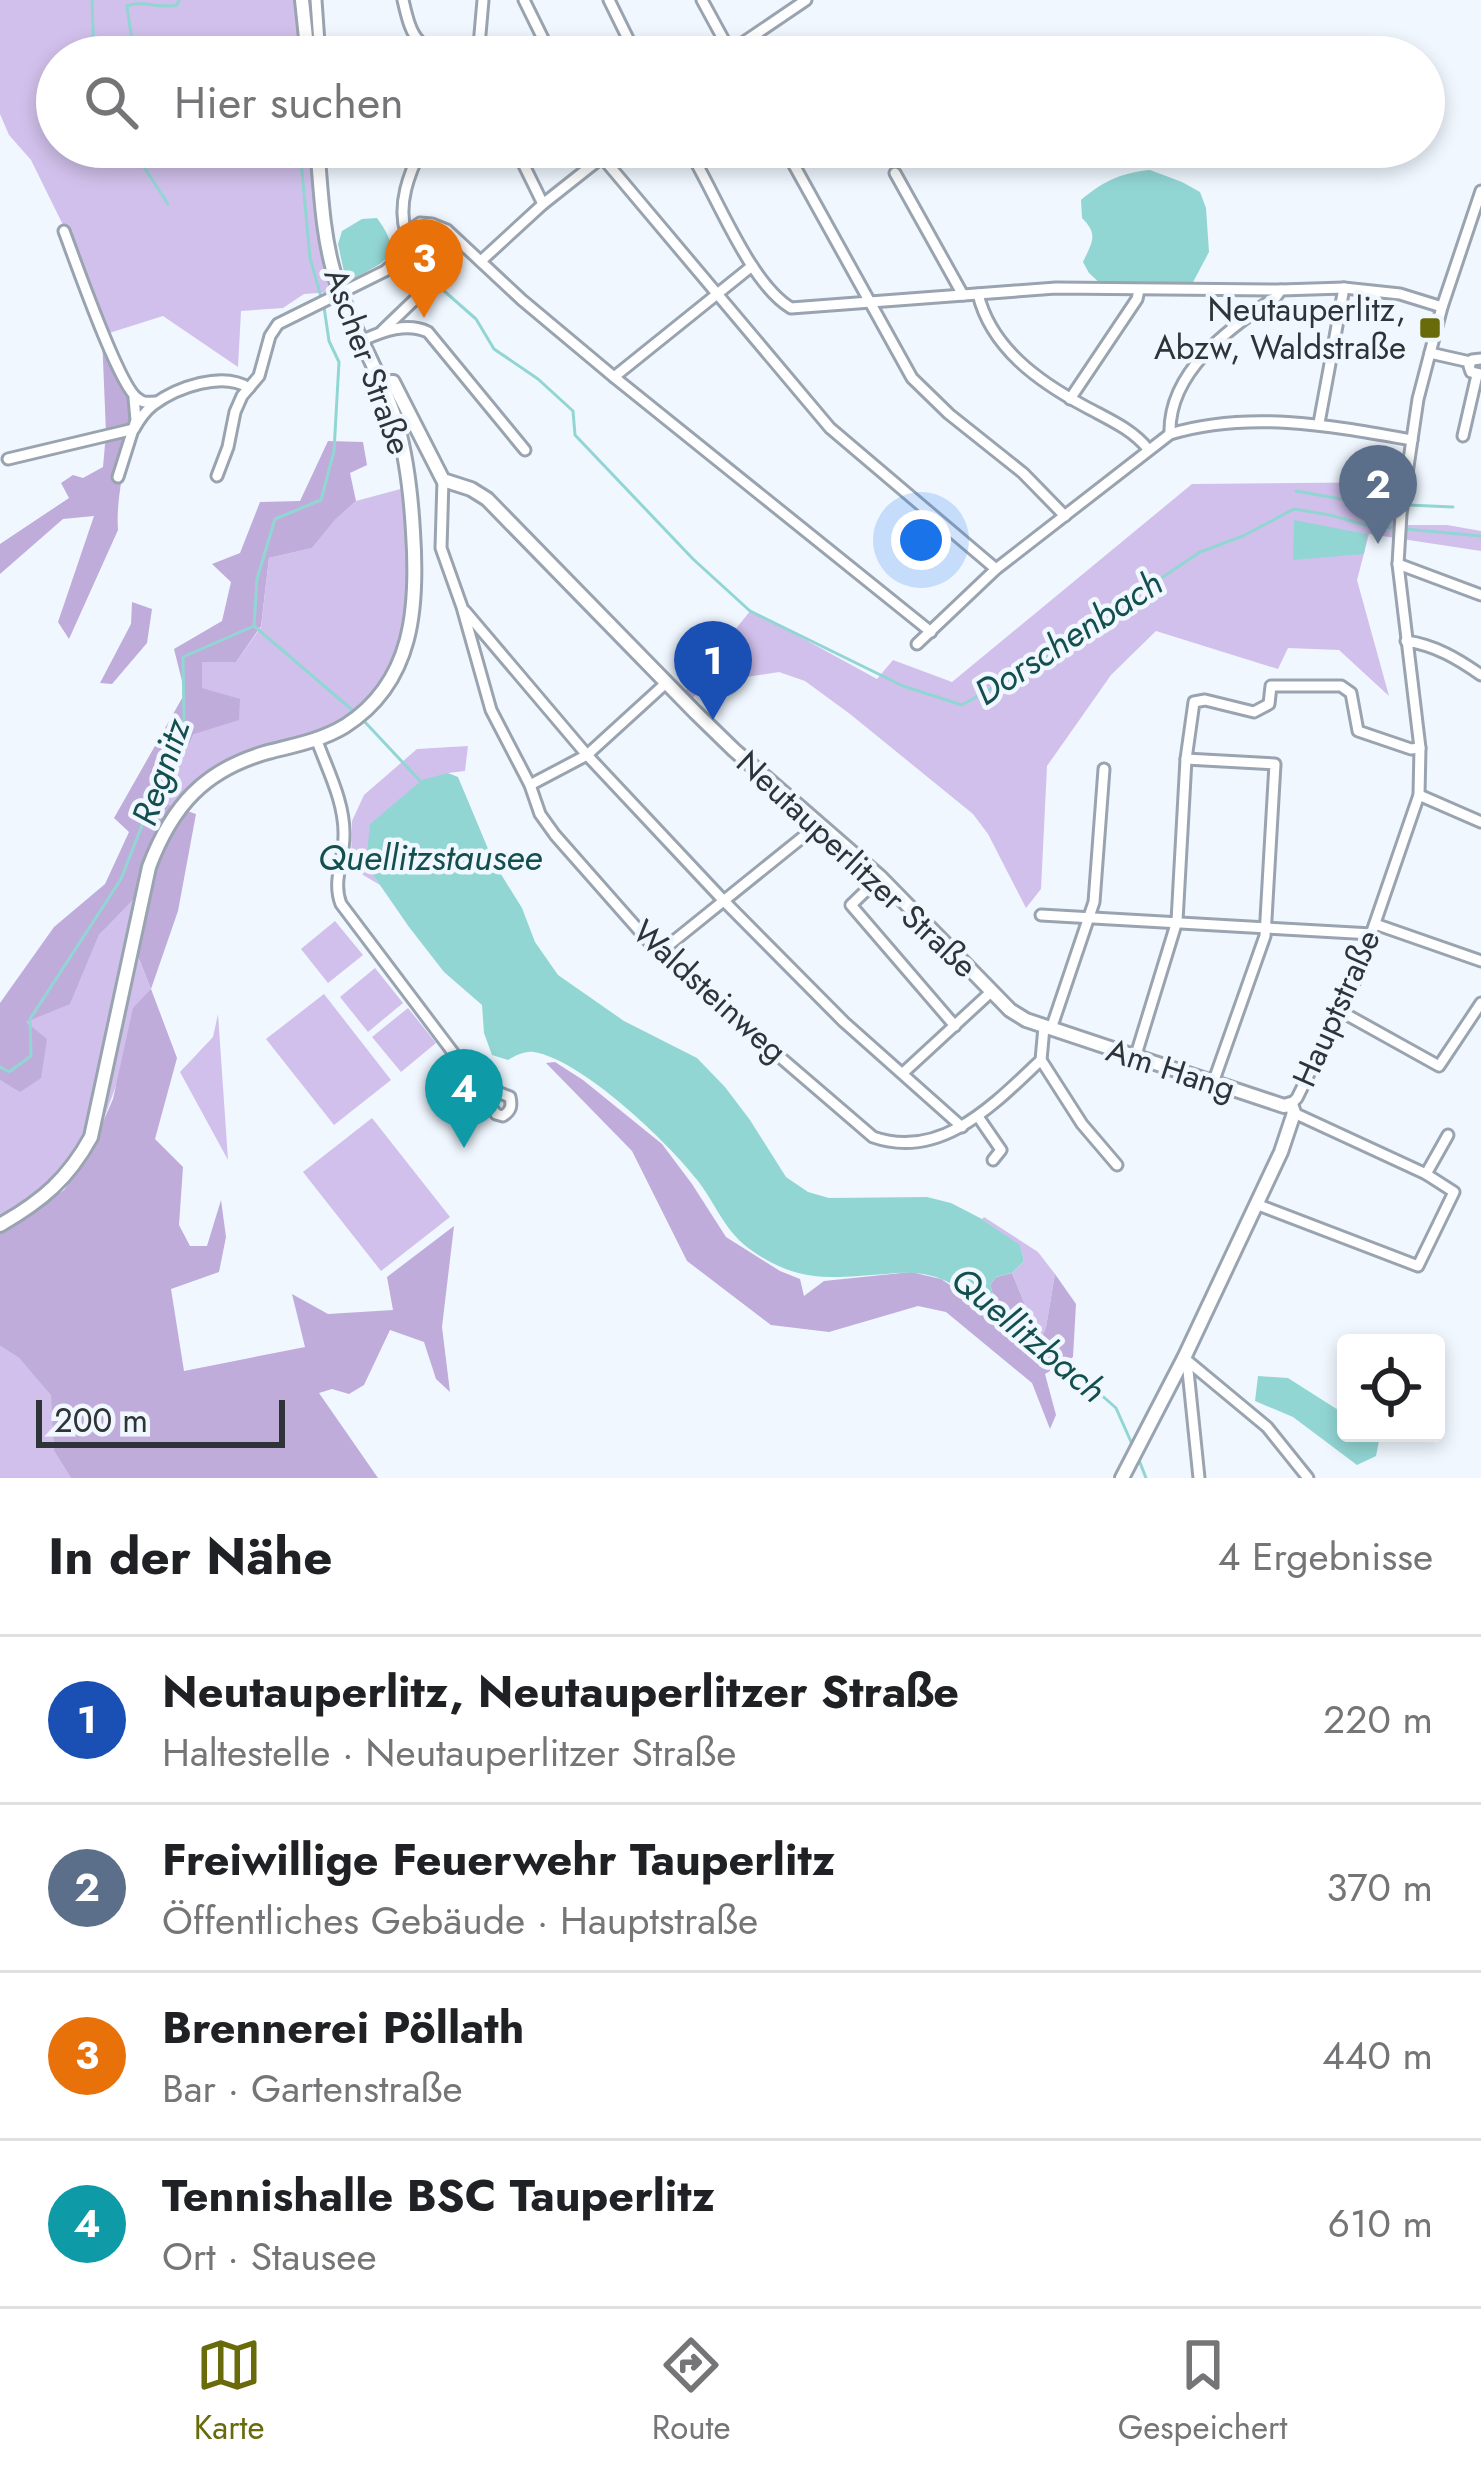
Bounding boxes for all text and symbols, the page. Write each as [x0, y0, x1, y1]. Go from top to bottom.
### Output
search box [36, 36, 1445, 168]
icon: search [78, 69, 144, 135]
text: Hier suchen [174, 70, 404, 135]
pin: 3 [385, 219, 463, 318]
street label: Ascher Straße [313, 261, 423, 461]
place label: Neutauperlitz, Abzw, Waldstraße [1154, 286, 1406, 371]
marker: Neutauperlitz, Abzw, Waldstraße [1417, 315, 1443, 341]
pin: 2 [1339, 445, 1417, 544]
your location [891, 510, 951, 570]
water label: Dorschenbach [964, 557, 1172, 717]
pin: 1 [674, 621, 752, 720]
water label: Regnitz [118, 710, 203, 832]
street label: Neutauperlitzer Straße [726, 740, 988, 988]
water label: Quellitzstausee [318, 831, 542, 883]
street label: Waldsteinweg [622, 909, 798, 1073]
street label: Hauptstraße [1280, 922, 1392, 1094]
street label: Am Hang [1100, 1026, 1242, 1112]
pin: 4 [425, 1049, 503, 1148]
water label: Quellitzbach [940, 1254, 1118, 1414]
map controls [1337, 1334, 1445, 1442]
button: locate [1337, 1334, 1445, 1442]
scale bar [36, 1394, 285, 1447]
text: 200 m [54, 1397, 148, 1444]
text: In der Nähe [48, 1519, 332, 1593]
text: 4 Ergebnisse [1218, 1528, 1433, 1585]
text: Neutauperlitz, Neutauperlitzer Straße [162, 1659, 959, 1724]
text: 1 [77, 1691, 97, 1748]
text: 220 m [1323, 1691, 1433, 1748]
text: Haltestelle · Neutauperlitzer Straße [162, 1724, 736, 1781]
text: Freiwillige Feuerwehr Tauperlitz [162, 1827, 835, 1892]
text: 2 [74, 1859, 100, 1916]
text: 370 m [1326, 1859, 1433, 1916]
text: Öffentliches Gebäude · Hauptstraße [162, 1892, 758, 1949]
text: Brennerei Pöllath [162, 1995, 524, 2060]
text: 3 [75, 2027, 99, 2084]
text: 440 m [1322, 2027, 1433, 2084]
text: Bar · Gartenstraße [162, 2060, 463, 2117]
text: Tennishalle BSC Tauperlitz [162, 2163, 715, 2228]
text: 4 [73, 2195, 101, 2252]
text: 610 m [1327, 2195, 1433, 2252]
text: Ort · Stausee [162, 2228, 377, 2285]
tab: Karte [194, 2332, 264, 2451]
tab: Route [652, 2332, 730, 2451]
tab: Gespeichert [1118, 2332, 1287, 2451]

